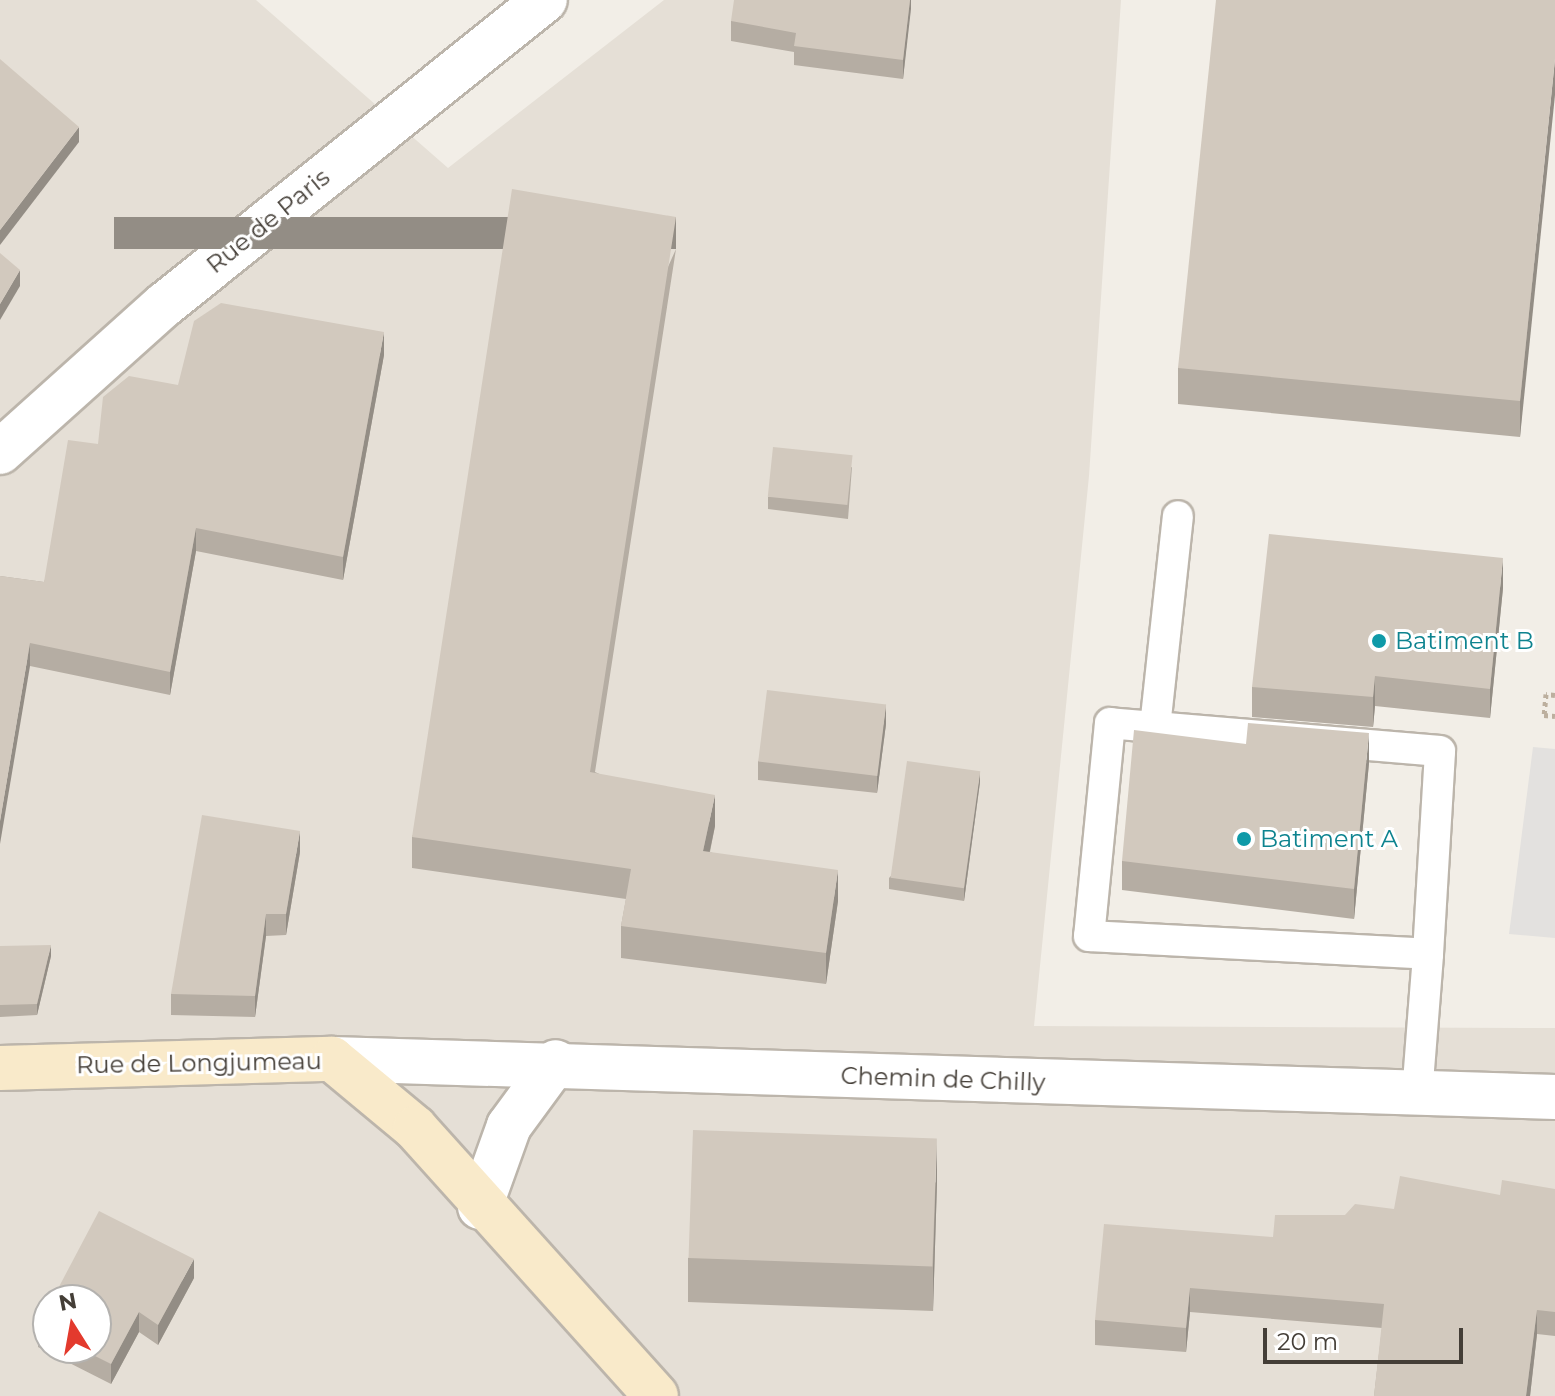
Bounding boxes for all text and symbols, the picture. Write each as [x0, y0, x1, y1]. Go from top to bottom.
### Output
street label: Rue de Paris [201, 163, 335, 279]
place label: Batiment B [1395, 627, 1534, 655]
marker: Batiment B [1370, 632, 1388, 650]
place label: Batiment A [1260, 825, 1398, 853]
marker: Batiment A [1235, 830, 1253, 848]
street label: Rue de Longjumeau [76, 1046, 322, 1080]
street label: Chemin de Chilly [840, 1061, 1046, 1097]
north arrow [32, 1284, 112, 1364]
text: N [56, 1287, 79, 1317]
scale bar [1267, 1312, 1467, 1362]
text: 20 m [1277, 1327, 1338, 1356]

